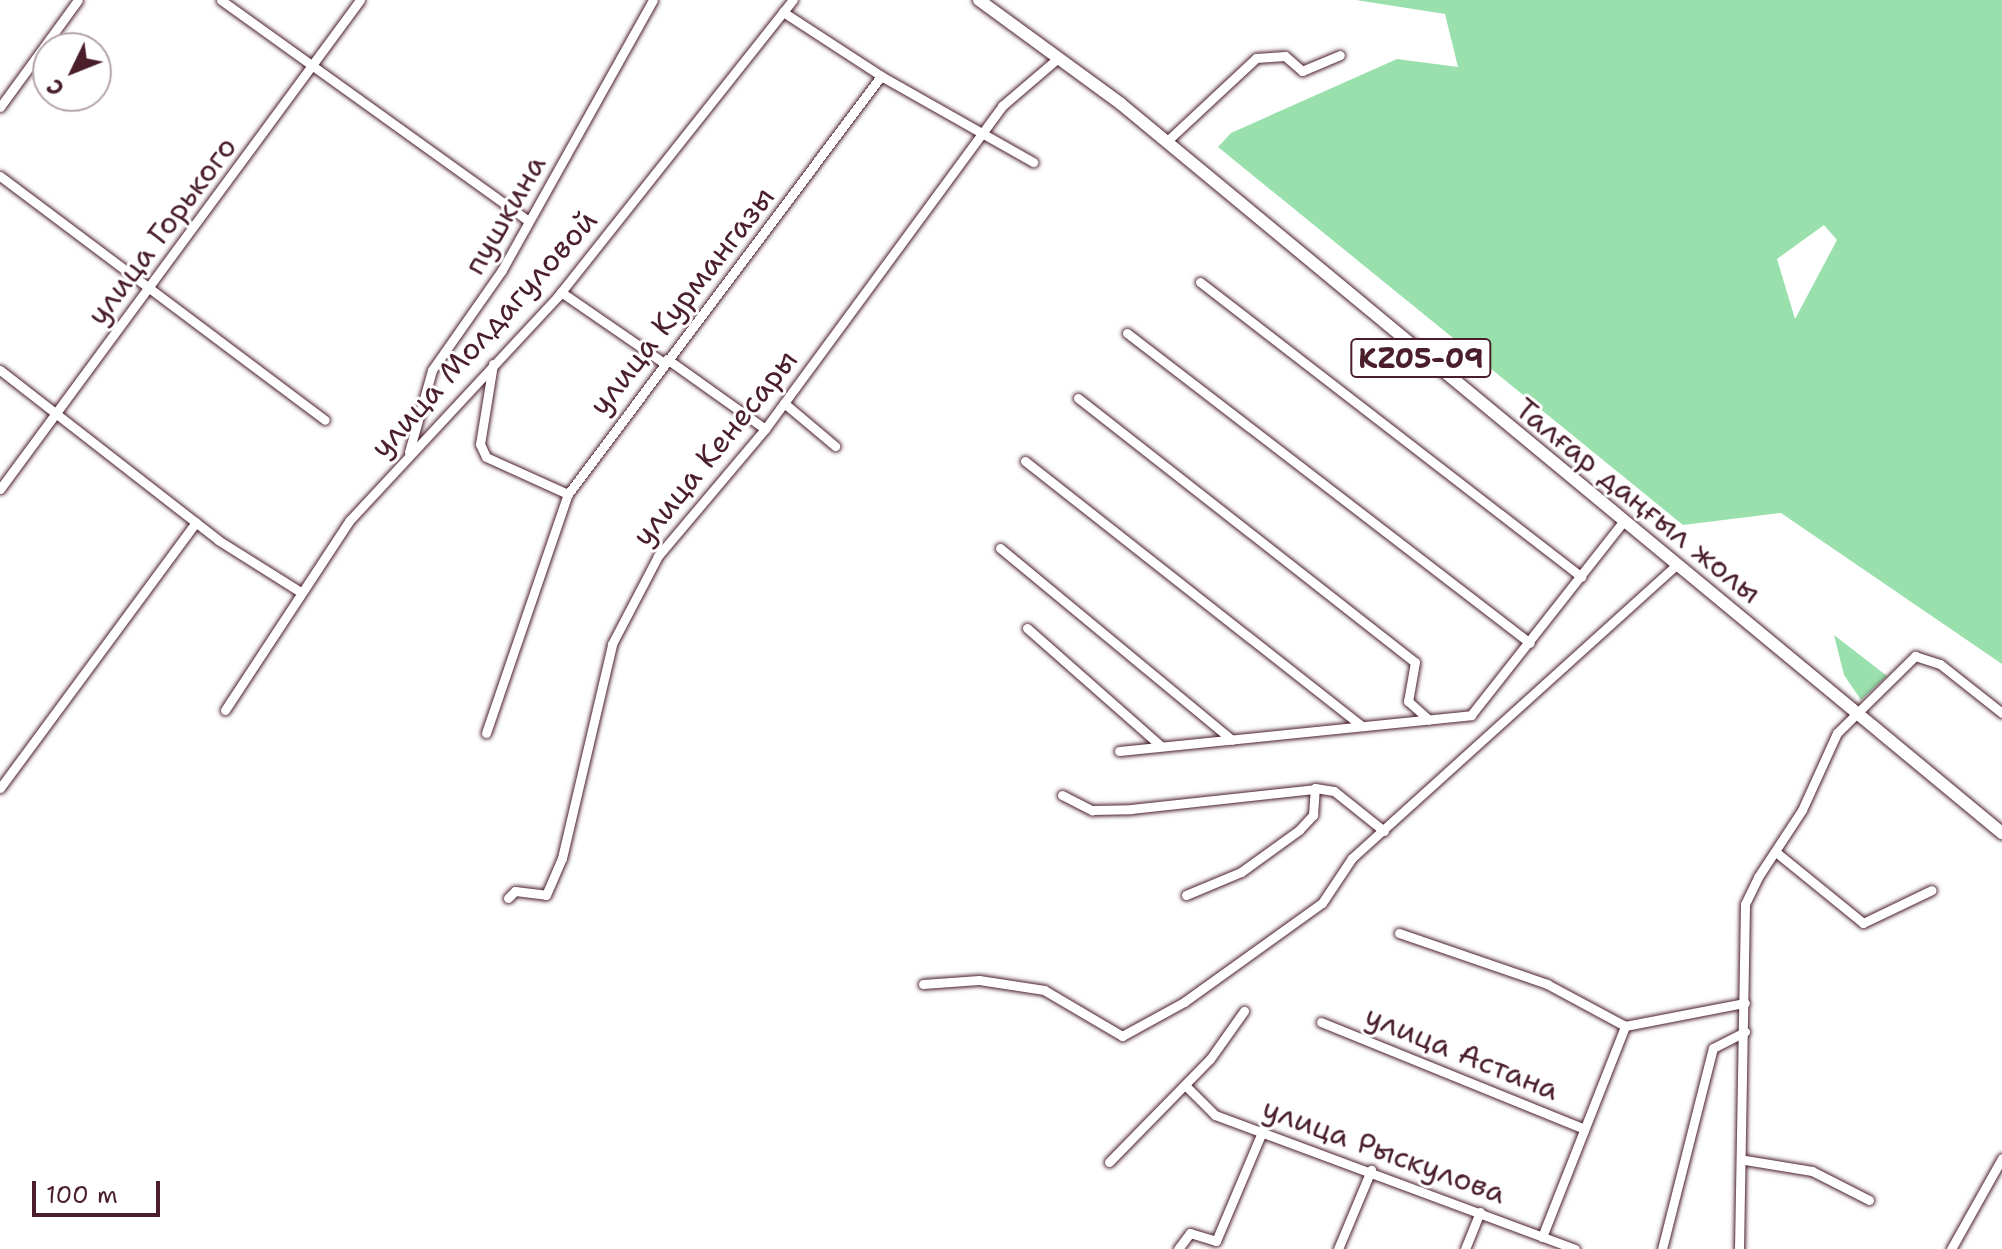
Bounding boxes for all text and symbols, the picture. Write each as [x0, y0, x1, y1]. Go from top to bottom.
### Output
north arrow [32, 32, 112, 112]
text: С [40, 73, 71, 102]
street label: улица Горького [80, 130, 244, 332]
street label: пушкина [456, 149, 554, 281]
street label: улица Курмангазы [582, 180, 782, 422]
street label: улица Молдагуловой [363, 203, 605, 465]
road number: KZ05-09 [1349, 334, 1493, 382]
street label: улица Кенесары [625, 343, 805, 553]
street label: Талғар даңғыл жолы [1508, 391, 1768, 611]
street label: улица Астана [1360, 998, 1564, 1108]
street label: улица Рыскулова [1258, 1090, 1510, 1212]
scale bar [36, 1165, 164, 1215]
text: 100 m [46, 1179, 118, 1211]

